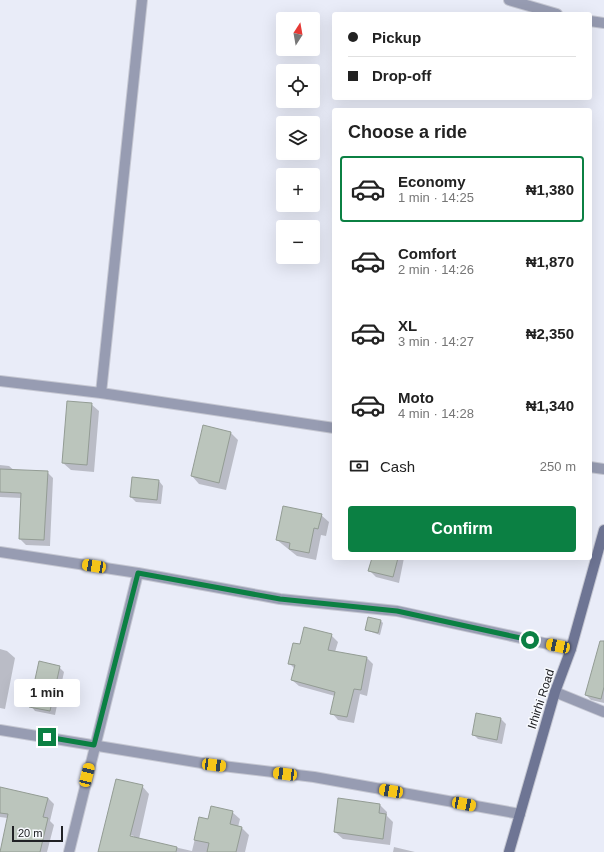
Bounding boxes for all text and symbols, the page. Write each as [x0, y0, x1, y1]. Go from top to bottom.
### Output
north arrow [276, 12, 320, 56]
map controls [276, 12, 320, 264]
text: Pickup [372, 29, 421, 46]
button: locate [276, 64, 320, 108]
text: Drop-off [372, 67, 431, 84]
button: layers [276, 116, 320, 160]
text: Choose a ride [348, 122, 467, 142]
button: + [276, 168, 320, 212]
icon: car [350, 171, 386, 207]
text: Economy [398, 173, 466, 190]
text: ₦1,380 [526, 181, 574, 198]
text: 1 min · 14:25 [398, 190, 474, 205]
button: − [276, 220, 320, 264]
icon: car [350, 243, 386, 279]
text: Comfort [398, 245, 456, 262]
text: ₦1,870 [526, 253, 574, 270]
text: 2 min · 14:26 [398, 262, 474, 277]
icon: car [350, 315, 386, 351]
text: XL [398, 317, 417, 334]
text: ₦2,350 [526, 325, 574, 342]
text: 3 min · 14:27 [398, 334, 474, 349]
icon: car [350, 387, 386, 423]
text: Moto [398, 389, 434, 406]
text: ₦1,340 [526, 397, 574, 414]
text: 4 min · 14:28 [398, 406, 474, 421]
icon: cash [348, 455, 370, 477]
text: Cash [380, 458, 415, 475]
text: 250 m [540, 459, 576, 474]
button: Confirm [348, 506, 576, 552]
car [81, 558, 107, 574]
route start [521, 631, 539, 649]
car [545, 638, 571, 654]
street label: Irhirhi Road [525, 667, 557, 731]
callout: 1 min [14, 679, 80, 707]
text: 1 min [30, 685, 64, 700]
route end [38, 728, 56, 746]
car [201, 758, 227, 772]
car [78, 762, 96, 788]
car [272, 767, 298, 781]
car [378, 783, 404, 799]
car [451, 796, 477, 812]
scale bar [12, 824, 63, 843]
text: 20 m [18, 827, 42, 839]

